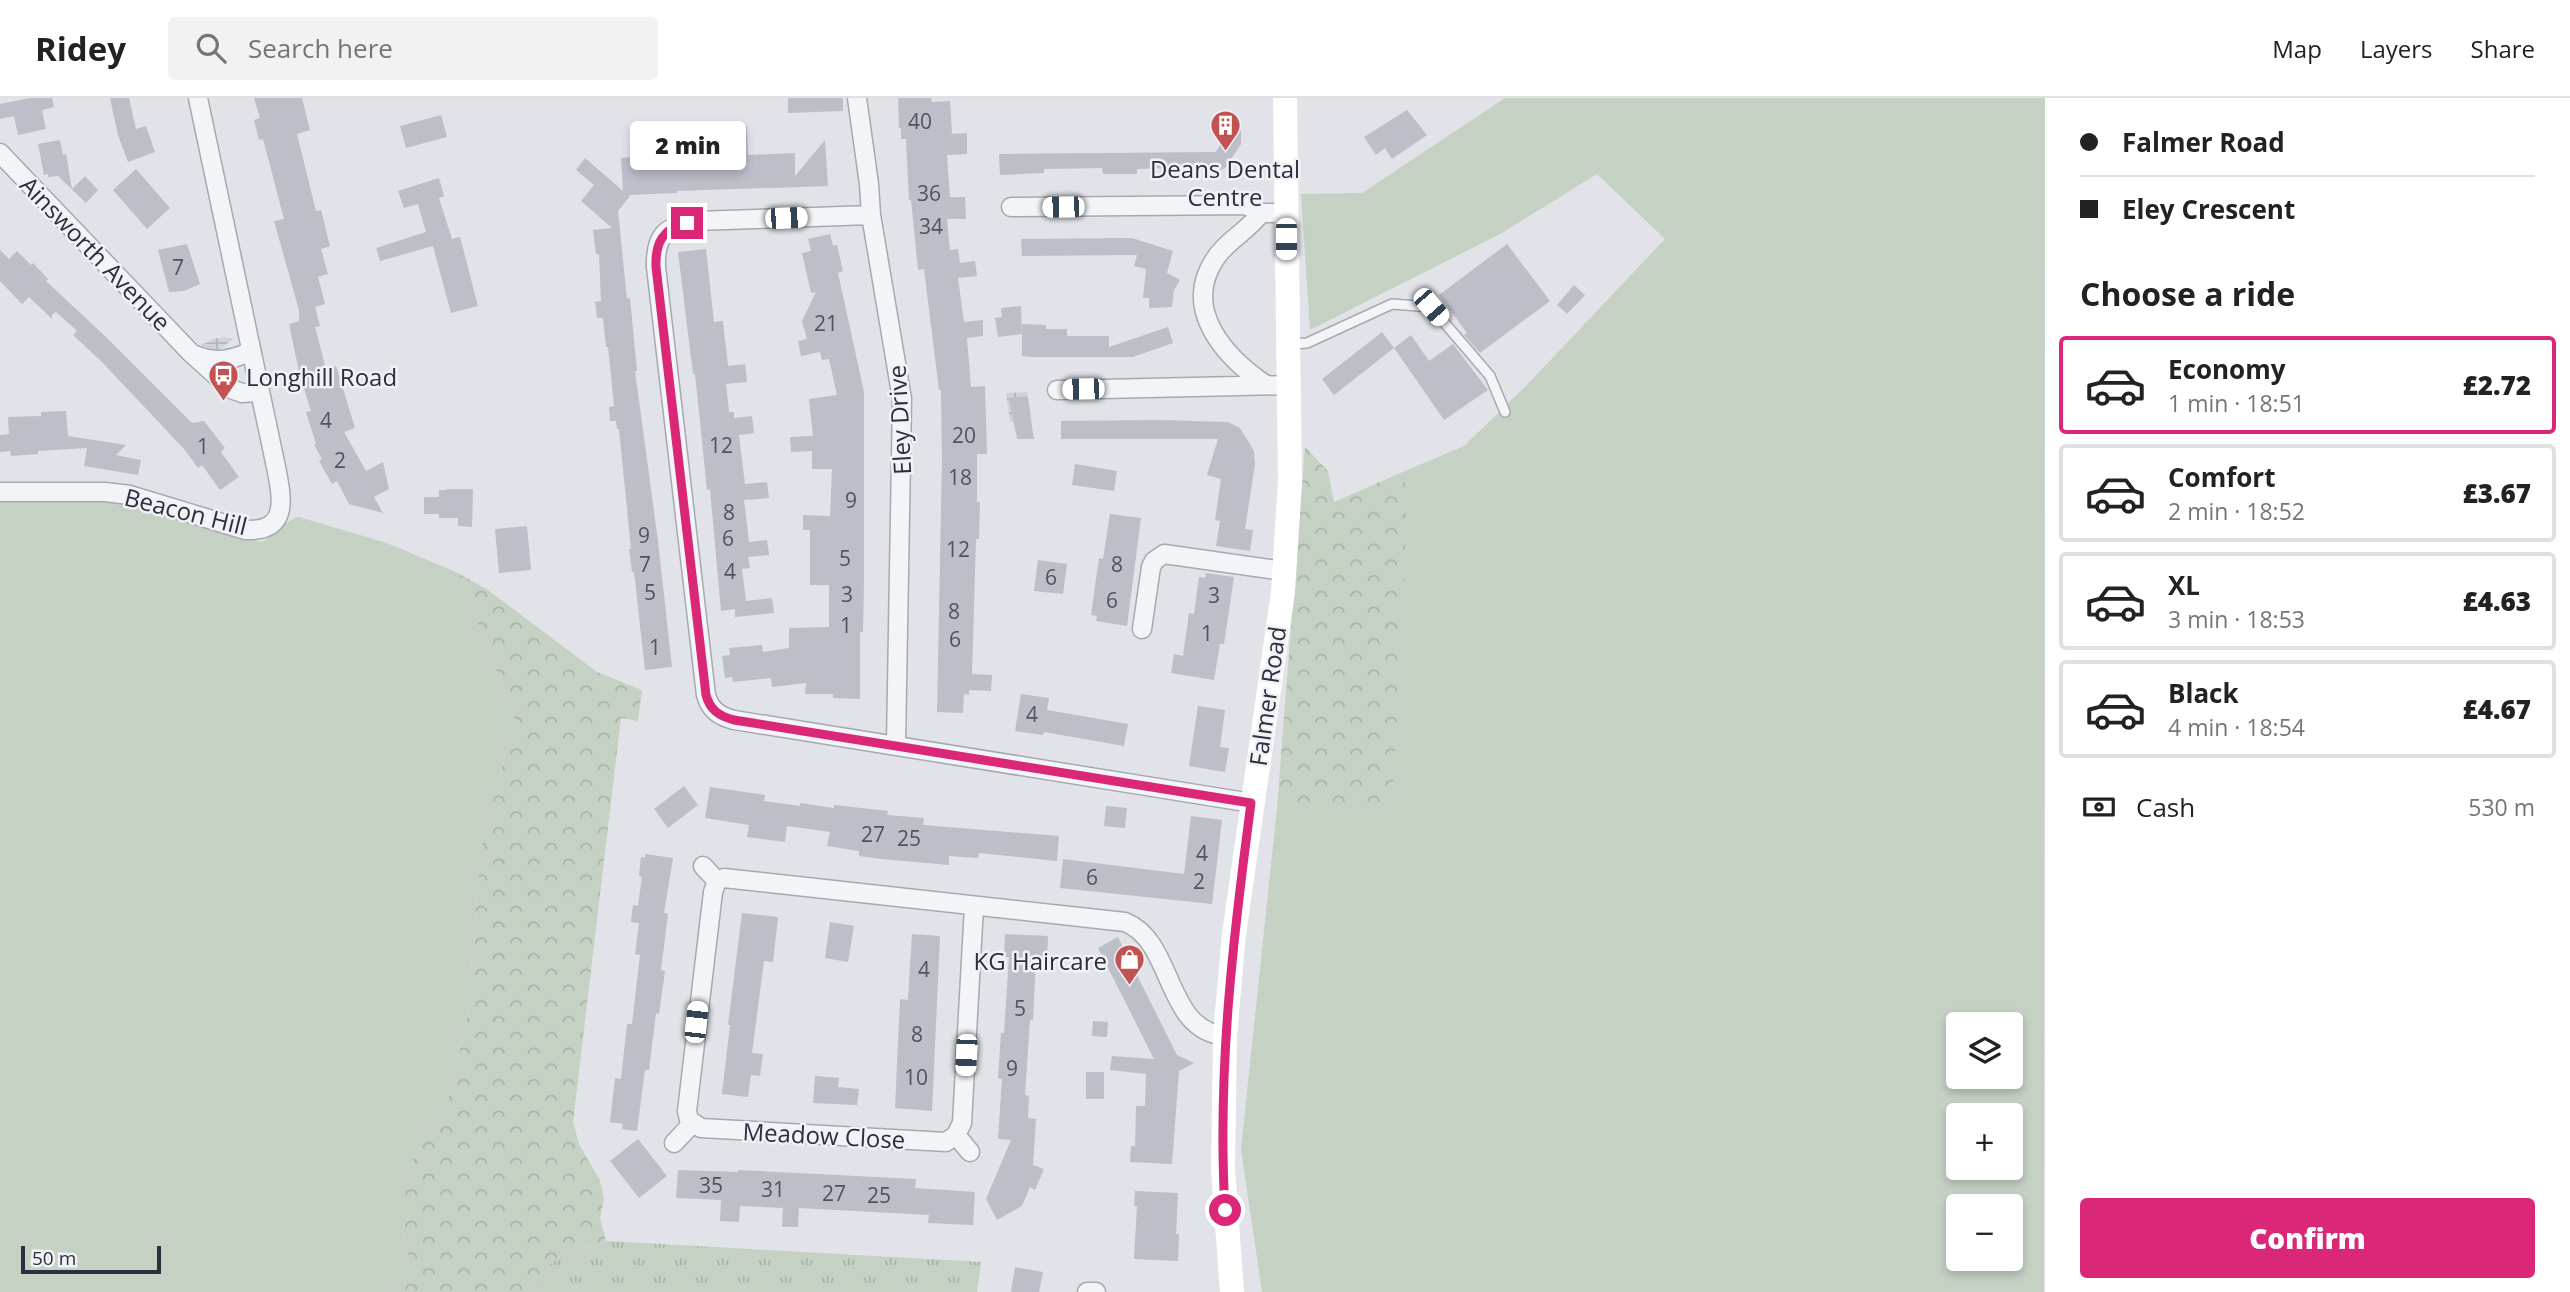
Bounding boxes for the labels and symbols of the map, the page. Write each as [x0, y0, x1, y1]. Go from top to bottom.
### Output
house number: 40 [908, 107, 932, 135]
building icon: Deans Dental Centre [1208, 109, 1242, 153]
callout: 2 min [629, 122, 745, 170]
place label: Deans Dental Centre [1150, 152, 1300, 213]
street label: Ainsworth Avenue [14, 168, 178, 338]
house number: 36 [917, 179, 941, 207]
car [1042, 196, 1085, 218]
route end [671, 207, 703, 239]
car [765, 207, 808, 229]
house number: 34 [919, 212, 943, 240]
car [1276, 218, 1297, 260]
house number: 7 [172, 253, 184, 281]
car [1410, 284, 1453, 330]
house number: 21 [814, 309, 838, 337]
bus stop icon: Longhill Road [206, 359, 240, 403]
place label: Longhill Road [246, 360, 397, 393]
street label: Eley Drive [880, 364, 918, 476]
car [1062, 378, 1105, 400]
house number: 4 [320, 406, 332, 434]
house number: 20 [952, 421, 976, 449]
house number: 12 [709, 431, 733, 459]
house number: 1 [197, 432, 209, 460]
house number: 2 [334, 446, 346, 474]
house number: 18 [948, 463, 972, 491]
street label: Beacon Hill [121, 480, 251, 542]
house number: 9 [845, 486, 857, 514]
house number: 8 [723, 498, 735, 526]
house number: 9 [638, 521, 650, 549]
house number: 6 [722, 524, 734, 552]
house number: 12 [946, 535, 970, 563]
house number: 5 [839, 544, 851, 572]
house number: 7 [639, 550, 651, 578]
house number: 8 [1111, 550, 1123, 578]
house number: 4 [724, 557, 736, 585]
house number: 6 [1045, 563, 1057, 591]
house number: 5 [644, 578, 656, 606]
house number: 3 [841, 580, 853, 608]
house number: 3 [1208, 581, 1220, 609]
house number: 6 [1106, 586, 1118, 614]
house number: 8 [948, 597, 960, 625]
house number: 1 [840, 611, 852, 639]
house number: 1 [1201, 619, 1213, 647]
street label: Falmer Road [1241, 624, 1293, 768]
house number: 6 [949, 625, 961, 653]
house number: 1 [649, 633, 661, 661]
house number: 4 [1026, 700, 1038, 728]
house number: 27 [861, 820, 885, 848]
house number: 25 [897, 824, 921, 852]
house number: 4 [1196, 839, 1208, 867]
house number: 6 [1086, 863, 1098, 891]
house number: 2 [1193, 867, 1205, 895]
shop icon: KG Haircare [1113, 943, 1147, 987]
place label: KG Haircare [974, 944, 1107, 977]
house number: 4 [918, 955, 930, 983]
house number: 5 [1014, 994, 1026, 1022]
car [684, 1000, 709, 1044]
house number: 8 [911, 1020, 923, 1048]
car [955, 1033, 978, 1077]
house number: 9 [1006, 1054, 1018, 1082]
house number: 10 [904, 1063, 928, 1091]
street label: Meadow Close [742, 1114, 906, 1156]
house number: 35 [699, 1171, 723, 1199]
house number: 31 [761, 1175, 785, 1203]
house number: 27 [822, 1179, 846, 1207]
house number: 25 [867, 1181, 891, 1209]
route start [1209, 1194, 1241, 1226]
scale bar [21, 1243, 161, 1275]

